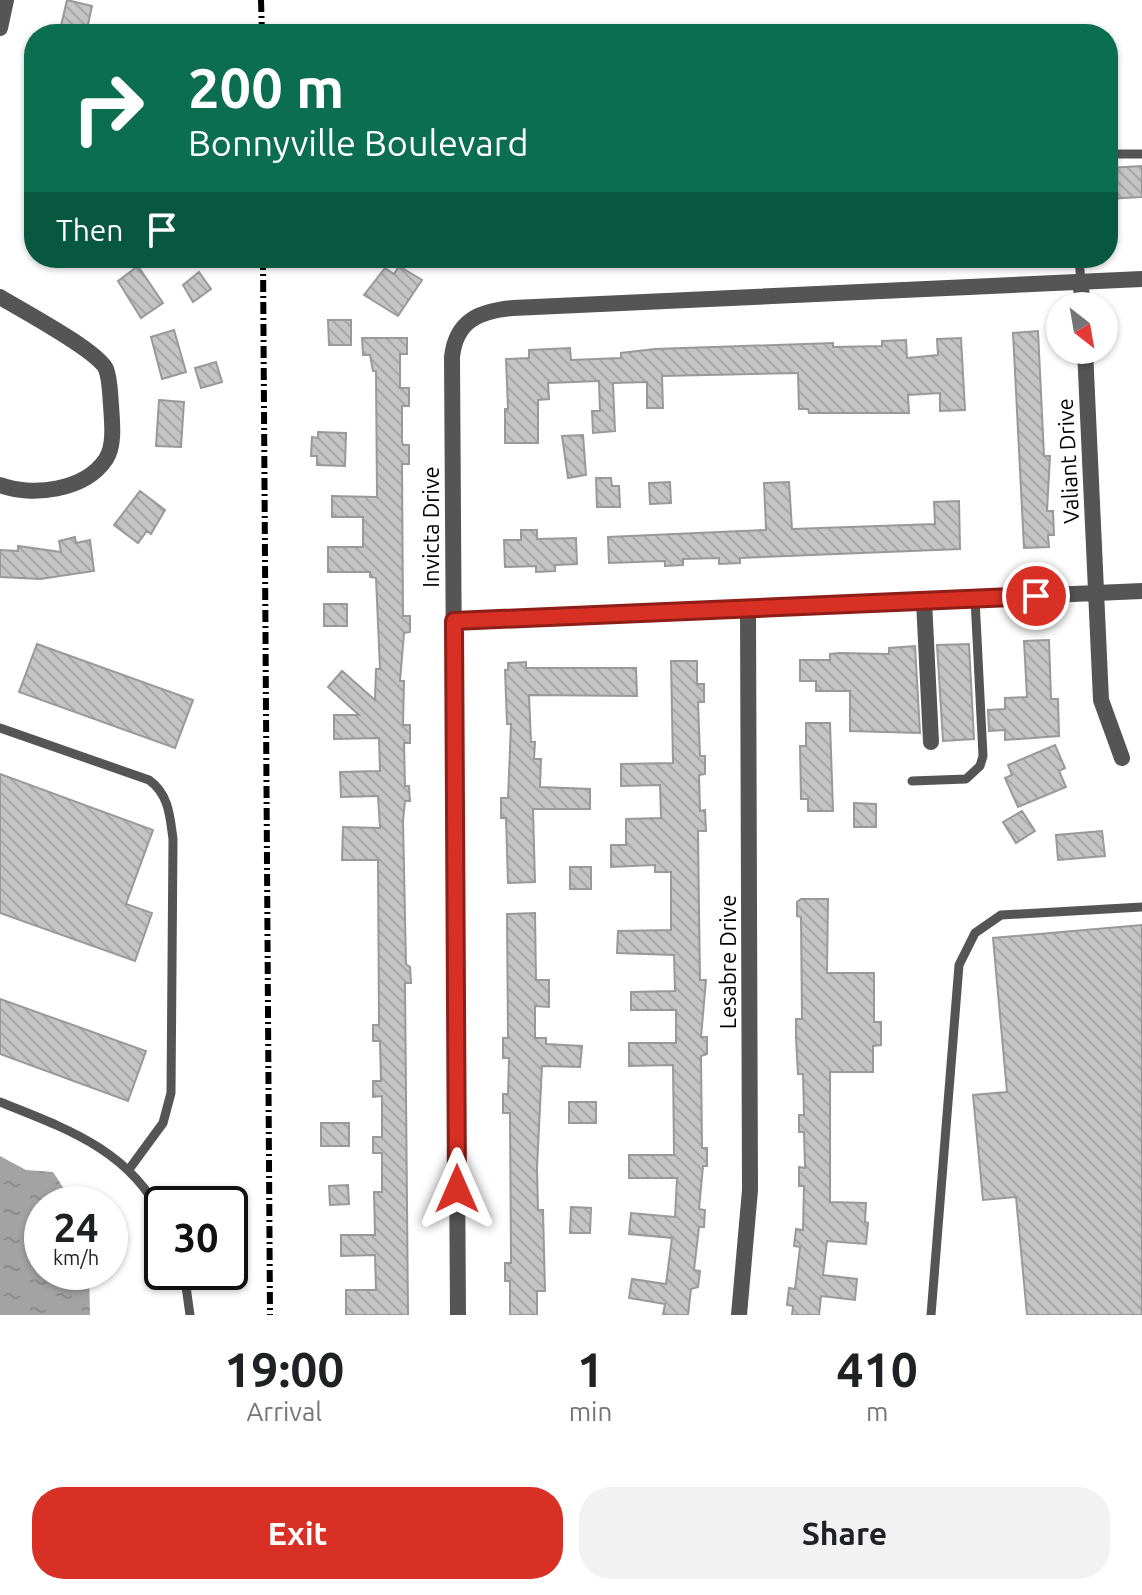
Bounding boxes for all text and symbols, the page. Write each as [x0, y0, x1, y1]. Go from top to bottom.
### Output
icon: right [56, 56, 160, 160]
text: 200 m [188, 56, 344, 119]
text: Bonnyville Boulevard [188, 122, 529, 163]
icon: arrive [140, 208, 184, 252]
text: Then [56, 213, 124, 247]
north arrow [1046, 292, 1118, 364]
map controls [1046, 292, 1118, 364]
street label: Valiant Drive [1052, 398, 1083, 524]
street label: Invicta Drive [418, 466, 443, 588]
pin [1002, 562, 1070, 630]
icon: arrive [1014, 574, 1058, 618]
street label: Lesabre Drive [715, 895, 740, 1029]
position arrow [415, 1147, 499, 1231]
speed limit sign: 30 [144, 1186, 248, 1290]
text: 24 [53, 1205, 99, 1250]
text: km/h [53, 1246, 99, 1269]
text: 19:00 [224, 1342, 344, 1396]
text: 1 [577, 1342, 604, 1396]
text: 410 [837, 1342, 918, 1396]
text: Arrival [246, 1397, 322, 1426]
text: min [569, 1397, 612, 1426]
text: m [866, 1397, 888, 1426]
button: Exit [32, 1487, 563, 1579]
button: Share [579, 1487, 1110, 1579]

